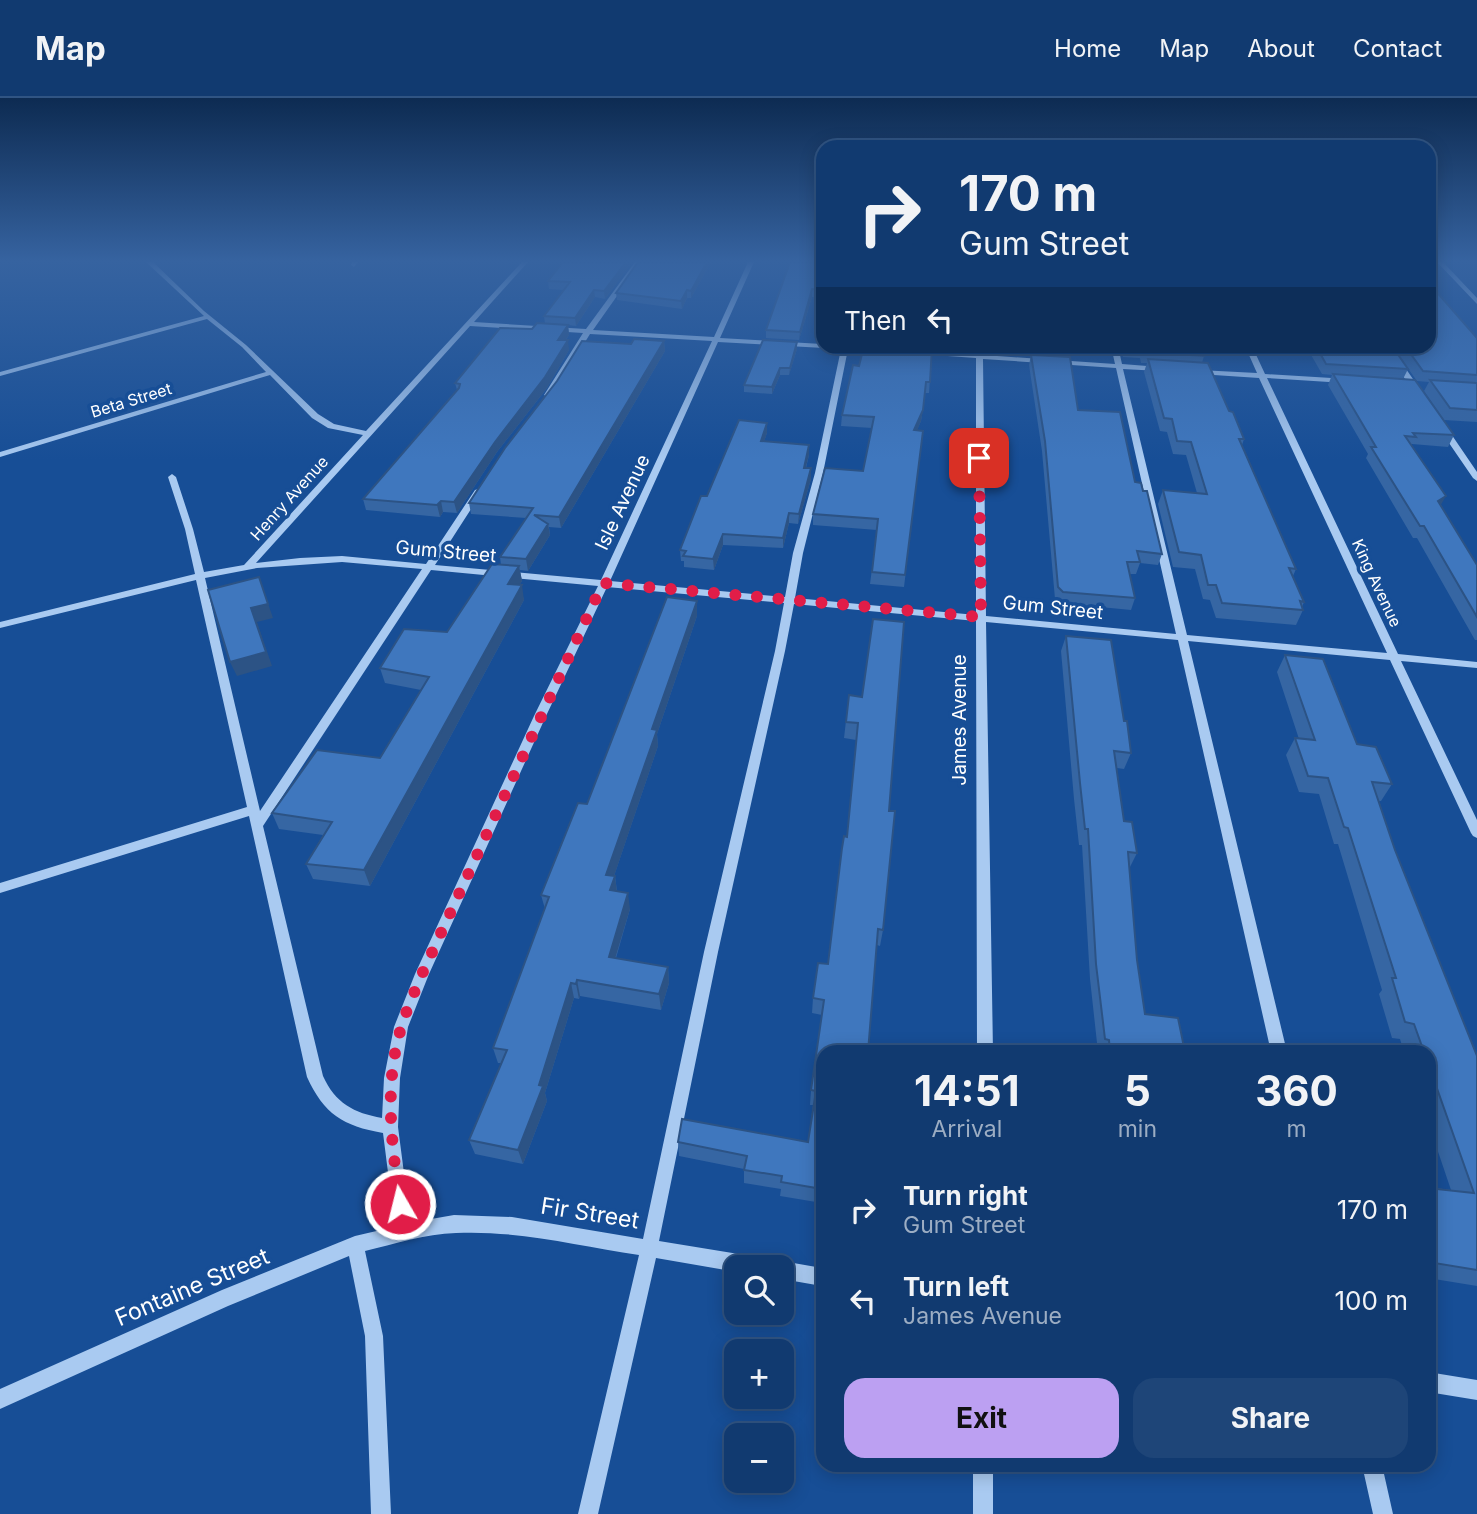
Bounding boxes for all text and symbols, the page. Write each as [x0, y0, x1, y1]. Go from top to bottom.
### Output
text: Map [35, 28, 106, 68]
text: Home [1054, 34, 1121, 63]
text: Map [1159, 34, 1209, 63]
text: About [1247, 34, 1315, 63]
text: Contact [1353, 34, 1442, 63]
text: 170 m [959, 164, 1097, 223]
icon: right [844, 168, 935, 259]
text: Gum Street [959, 224, 1129, 263]
icon: left [921, 301, 959, 339]
text: Then [844, 305, 907, 336]
street label: Beta Street [88, 378, 174, 422]
pin [949, 428, 1009, 488]
icon: arrive [960, 439, 998, 477]
street label: Isle Avenue [590, 451, 655, 554]
street label: Henry Avenue [246, 452, 332, 544]
street label: Gum Street [395, 536, 497, 567]
street label: King Avenue [1348, 536, 1406, 630]
street label: Gum Street [1002, 591, 1104, 624]
street label: James Avenue [948, 654, 971, 786]
text: 14:51 [914, 1065, 1020, 1116]
text: 5 [1124, 1065, 1151, 1116]
text: 360 [1255, 1065, 1338, 1116]
text: Arrival [931, 1115, 1002, 1143]
text: min [1118, 1115, 1157, 1143]
text: m [1286, 1115, 1307, 1143]
position arrow [363, 1167, 437, 1241]
text: Turn right [903, 1180, 1028, 1211]
street label: Fir Street [539, 1191, 642, 1235]
icon: right [844, 1191, 882, 1229]
text: 170 m [1337, 1194, 1408, 1225]
text: Gum Street [903, 1211, 1025, 1239]
street label: Fontaine Street [111, 1242, 274, 1332]
map controls [724, 1255, 794, 1493]
button: search [724, 1255, 794, 1325]
text: Turn left [903, 1271, 1009, 1302]
icon: left [844, 1282, 882, 1320]
text: 100 m [1335, 1285, 1408, 1316]
text: James Avenue [903, 1302, 1062, 1330]
button: + [724, 1339, 794, 1409]
button: Exit [844, 1378, 1119, 1458]
button: Share [1133, 1378, 1408, 1458]
button: − [724, 1423, 794, 1493]

